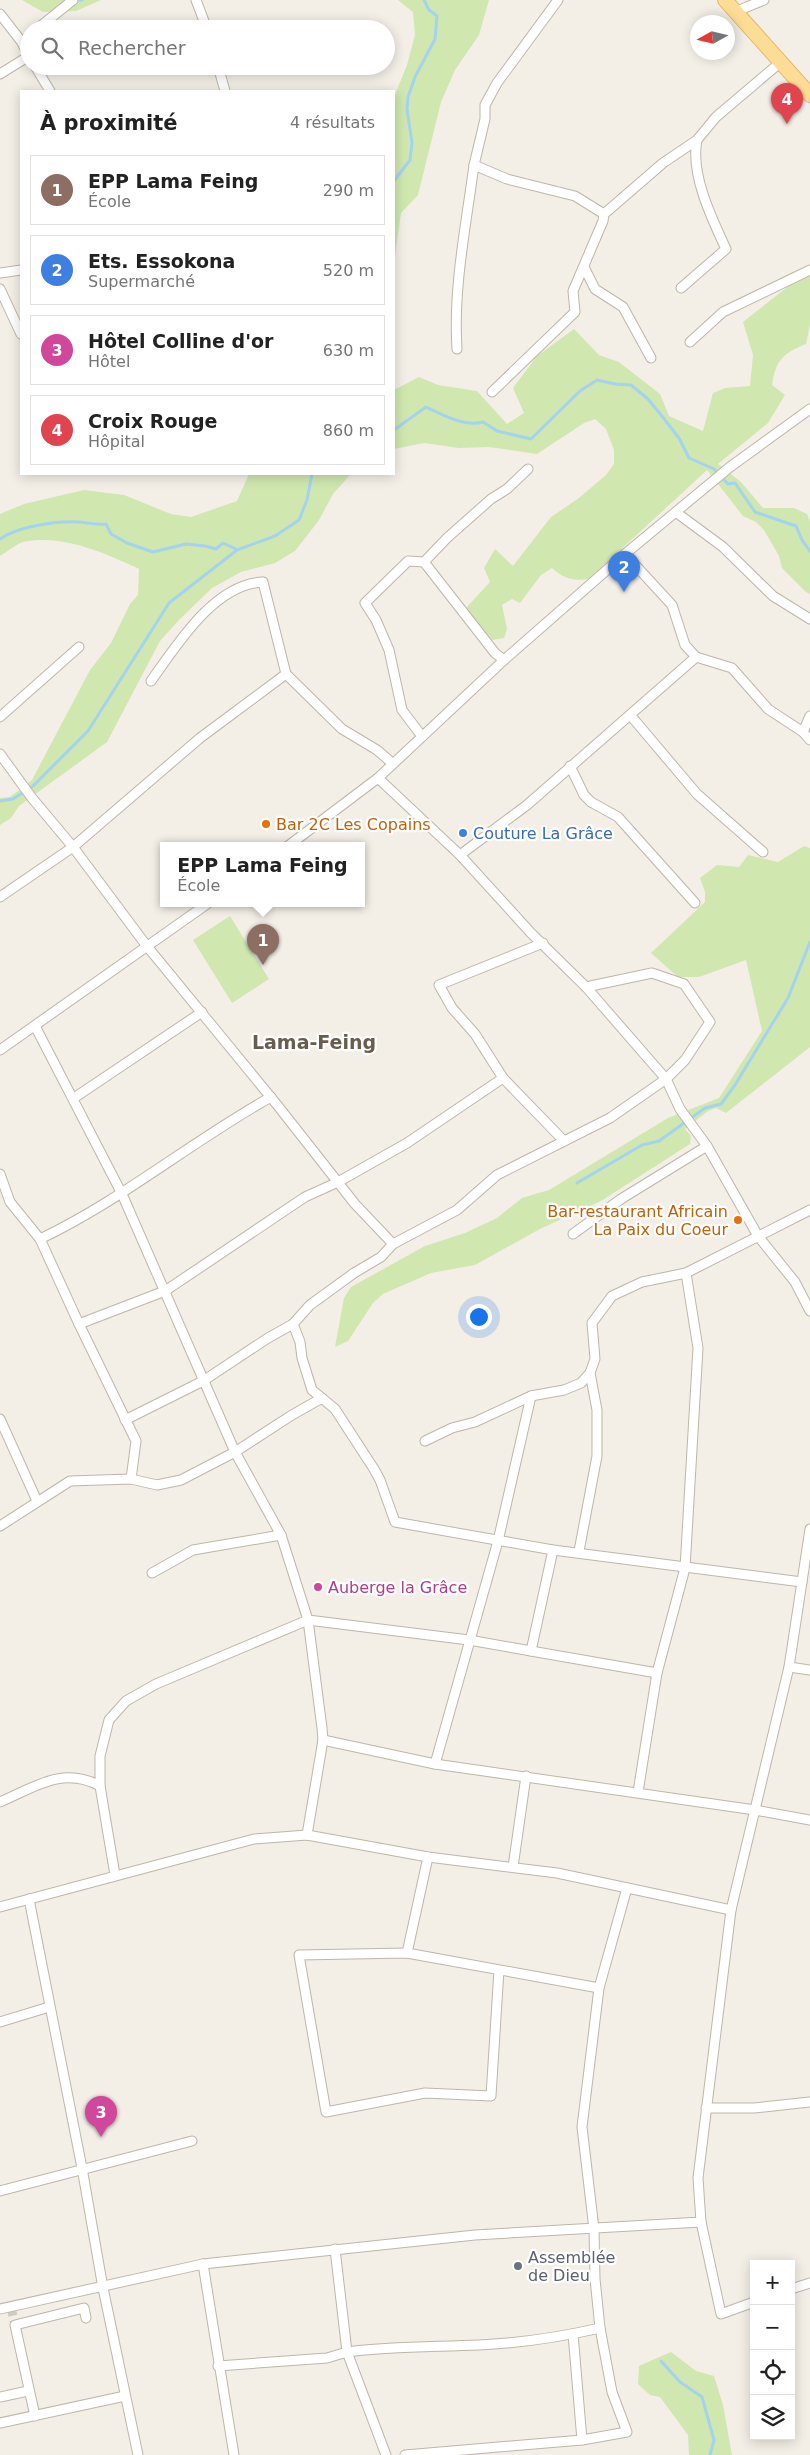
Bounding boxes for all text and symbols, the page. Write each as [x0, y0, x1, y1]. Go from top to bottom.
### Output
north arrow [690, 15, 735, 60]
search box [20, 20, 395, 75]
icon: search [38, 34, 66, 62]
text: Rechercher [78, 37, 186, 59]
pin: 4 [771, 83, 803, 124]
text: À proximité [40, 111, 177, 135]
text: 4 résultats [290, 113, 375, 132]
text: EPP Lama Feing [88, 170, 258, 192]
text: 1 [51, 181, 63, 200]
text: 290 m [323, 181, 374, 200]
text: École [88, 192, 131, 211]
text: Ets. Essokona [88, 250, 235, 272]
text: 2 [51, 261, 63, 280]
text: 520 m [323, 261, 374, 280]
text: Supermarché [88, 272, 195, 291]
text: Hôtel Colline d'or [88, 330, 273, 352]
text: 3 [51, 341, 63, 360]
text: 630 m [323, 341, 374, 360]
text: Hôtel [88, 352, 130, 371]
text: Croix Rouge [88, 410, 217, 432]
text: 4 [51, 421, 63, 440]
text: 860 m [323, 421, 374, 440]
text: Hôpital [88, 432, 145, 451]
pin: 2 [608, 551, 640, 592]
place label: Bar 2C Les Copains [276, 815, 431, 834]
marker: Bar 2C Les Copains [260, 818, 272, 830]
place label: Couture La Grâce [473, 824, 613, 843]
marker: Couture La Grâce [457, 827, 469, 839]
popup [160, 842, 365, 907]
text: EPP Lama Feing [177, 854, 348, 876]
text: École [177, 876, 220, 895]
pin: 1 [247, 924, 279, 965]
district label: Lama-Feing [252, 1031, 376, 1053]
place label: Bar-restaurant Africain La Paix du Coeur [547, 1202, 728, 1239]
marker: Bar-restaurant Africain La Paix du Coeur [732, 1214, 744, 1226]
your location [466, 1304, 492, 1330]
place label: Auberge la Grâce [328, 1578, 467, 1597]
marker: Auberge la Grâce [312, 1581, 324, 1593]
pin: 3 [85, 2096, 117, 2137]
place label: Assemblée de Dieu [528, 2248, 615, 2285]
marker: Assemblée de Dieu [512, 2260, 524, 2272]
map controls [750, 2260, 795, 2440]
button: + [750, 2260, 795, 2305]
button: − [750, 2305, 795, 2350]
button: locate [750, 2350, 795, 2395]
button: layers [750, 2395, 795, 2440]

